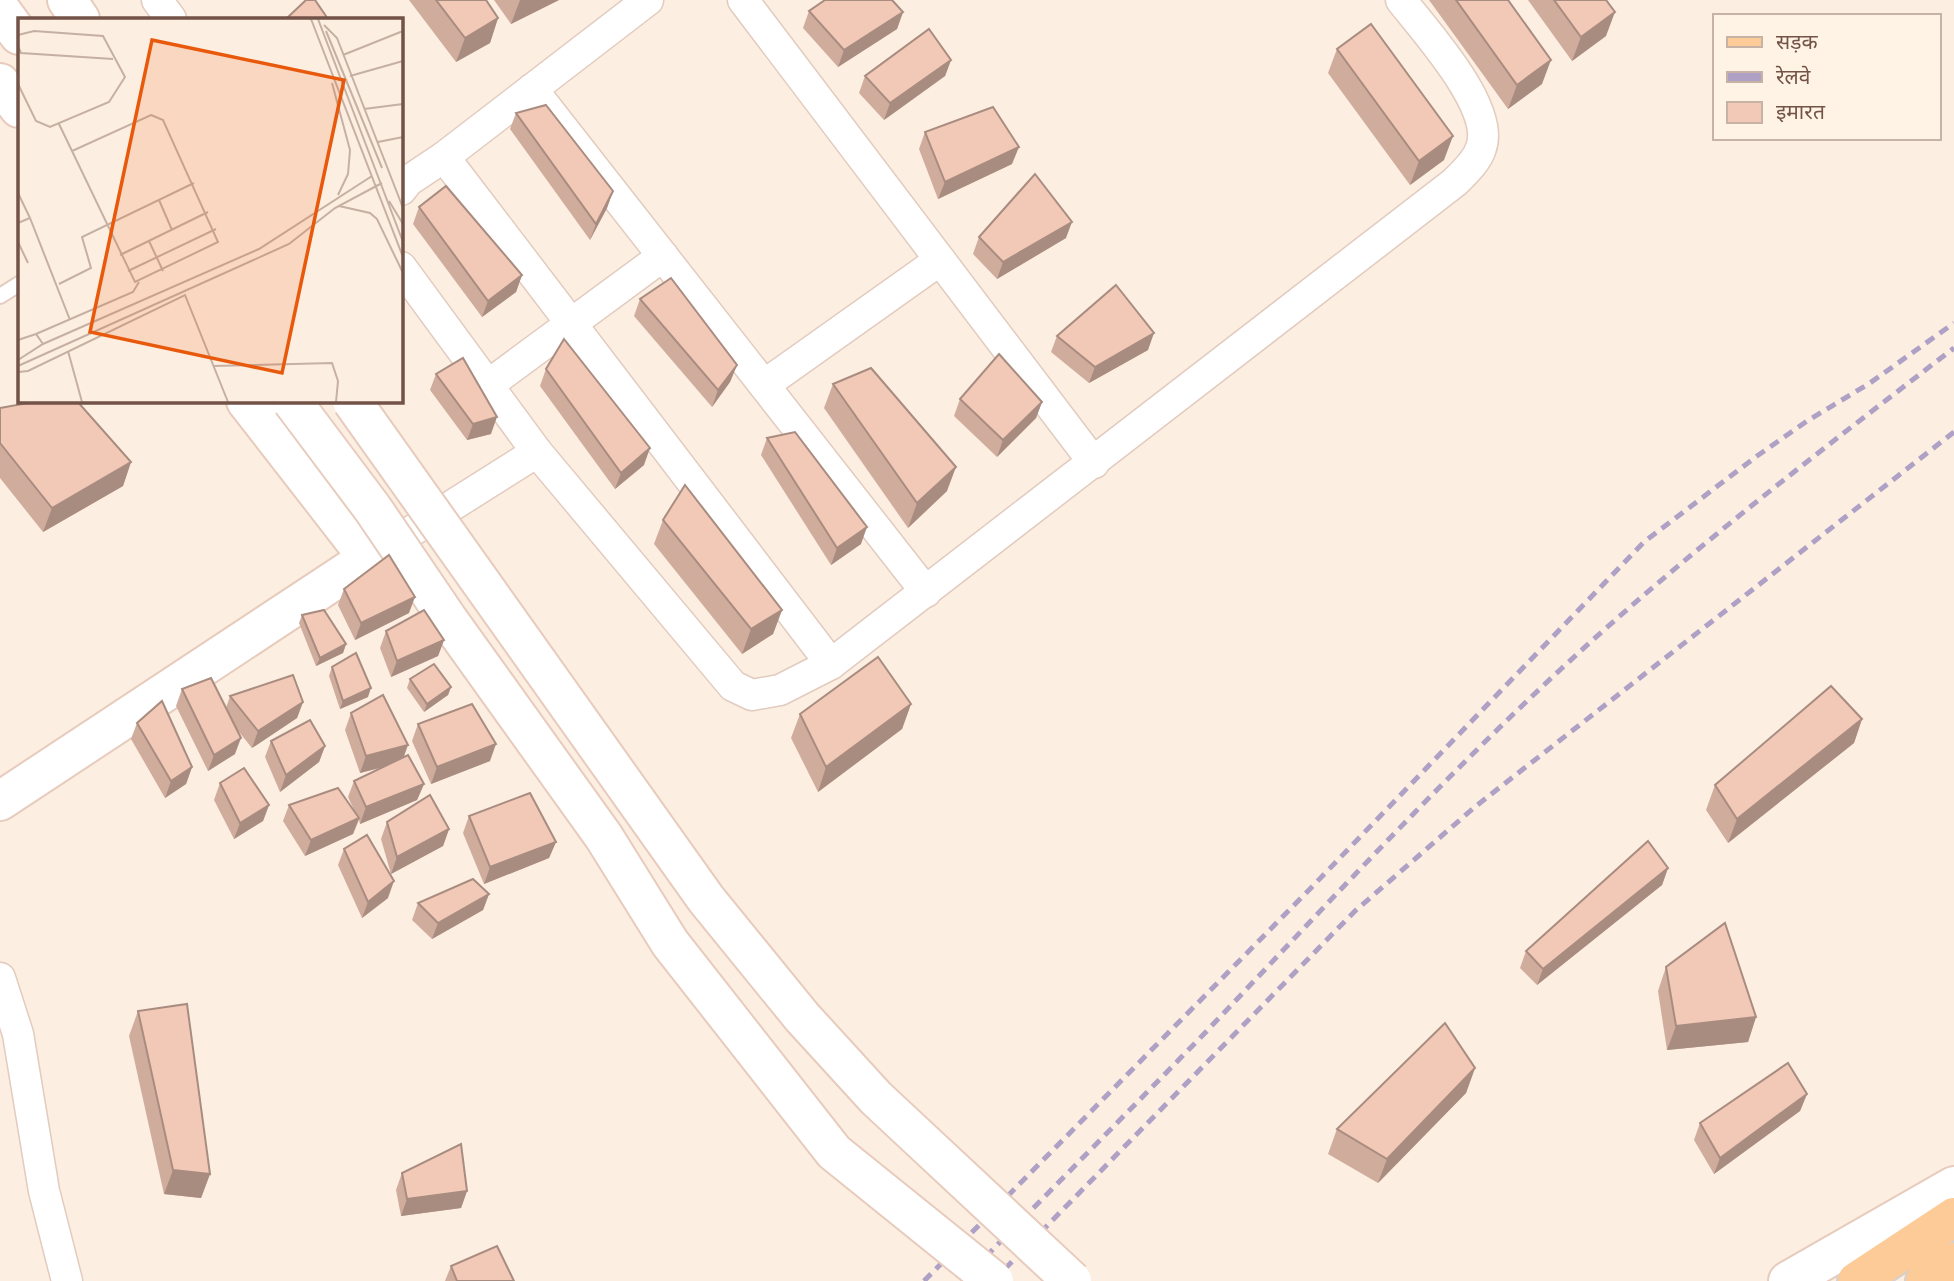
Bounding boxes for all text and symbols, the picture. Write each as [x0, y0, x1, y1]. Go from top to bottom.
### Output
legend [1713, 14, 1940, 140]
inset map [18, 18, 402, 402]
text: सड़क [1776, 25, 1818, 57]
text: रेलवे [1775, 60, 1811, 92]
text: इमारत [1776, 95, 1826, 127]

